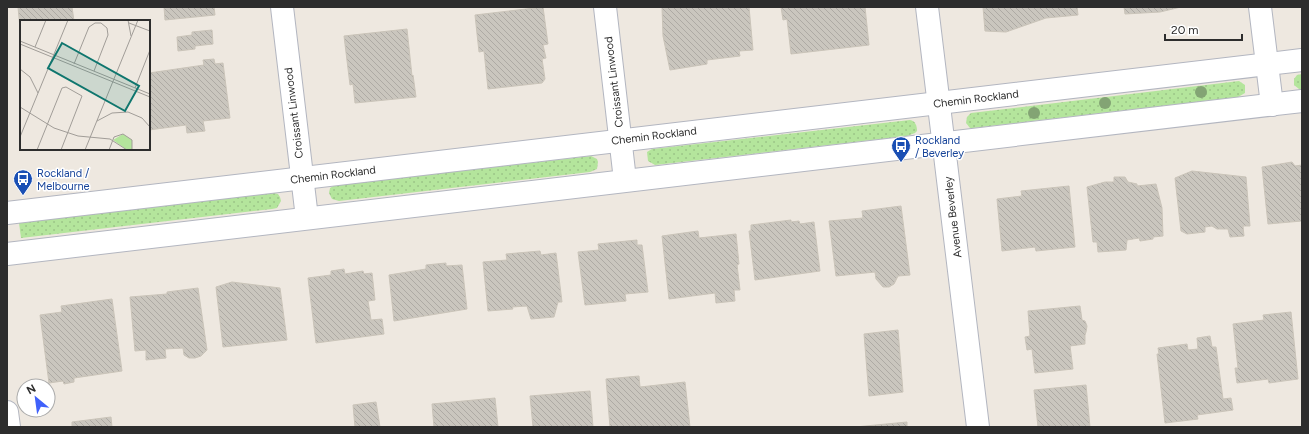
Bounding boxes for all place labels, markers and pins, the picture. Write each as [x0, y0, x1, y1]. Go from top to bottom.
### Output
place label: Rockland / Beverley [915, 134, 964, 160]
bus stop icon: Rockland / Beverley [890, 135, 912, 163]
place label: Rockland / Melbourne [37, 167, 90, 193]
bus stop icon: Rockland / Melbourne [12, 168, 34, 196]

